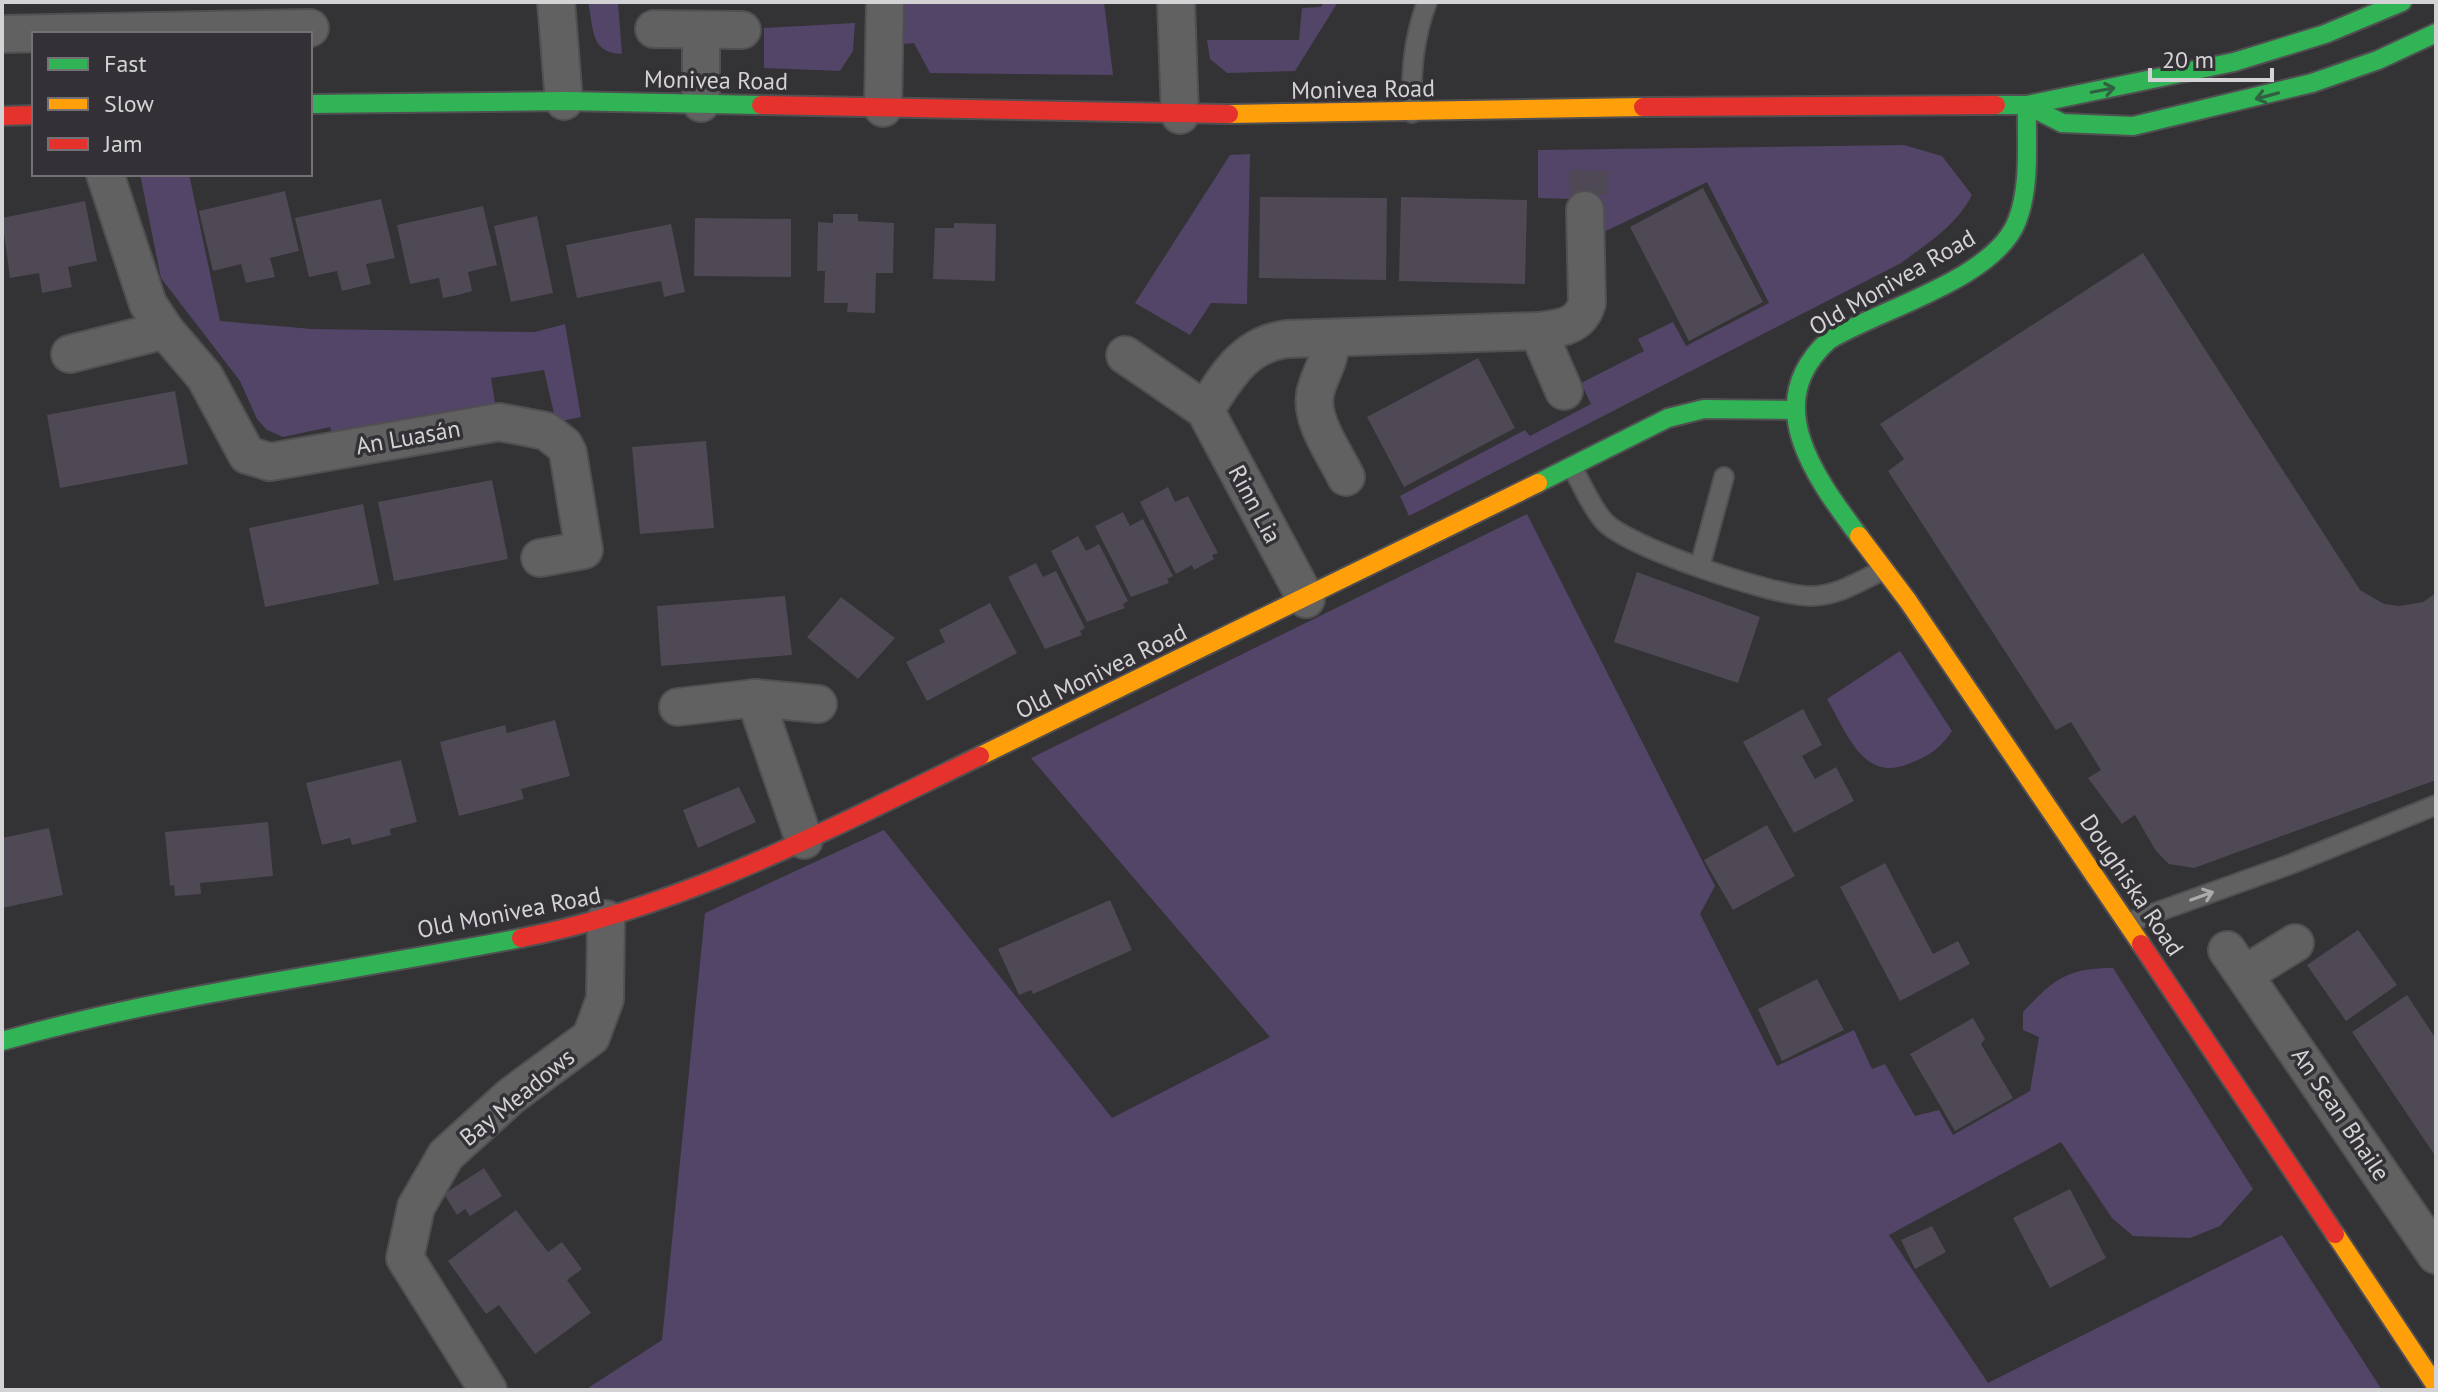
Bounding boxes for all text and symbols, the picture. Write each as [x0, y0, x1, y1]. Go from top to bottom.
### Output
legend [32, 32, 312, 176]
scale bar [2150, 32, 2272, 82]
text: 20 m [2162, 44, 2214, 75]
text: Fast [104, 48, 147, 79]
street label: Monivea Road [644, 63, 788, 97]
street label: Monivea Road [1291, 72, 1435, 106]
one-way arrow [2090, 81, 2115, 96]
text: Slow [104, 88, 154, 119]
one-way arrow [2255, 89, 2281, 104]
text: Jam [103, 128, 142, 159]
street label: Old Monivea Road [1803, 222, 1981, 342]
street label: An Luasán [353, 413, 463, 461]
street label: Rinn Lia [1222, 460, 1288, 548]
street label: Old Monivea Road [1010, 616, 1192, 726]
street label: Doughiska Road [2073, 808, 2191, 962]
street label: Old Monivea Road [414, 879, 604, 945]
one-way arrow [2190, 887, 2215, 902]
street label: Bay Meadows [453, 1041, 581, 1153]
street label: An Sean Bhaile [2285, 1041, 2397, 1187]

